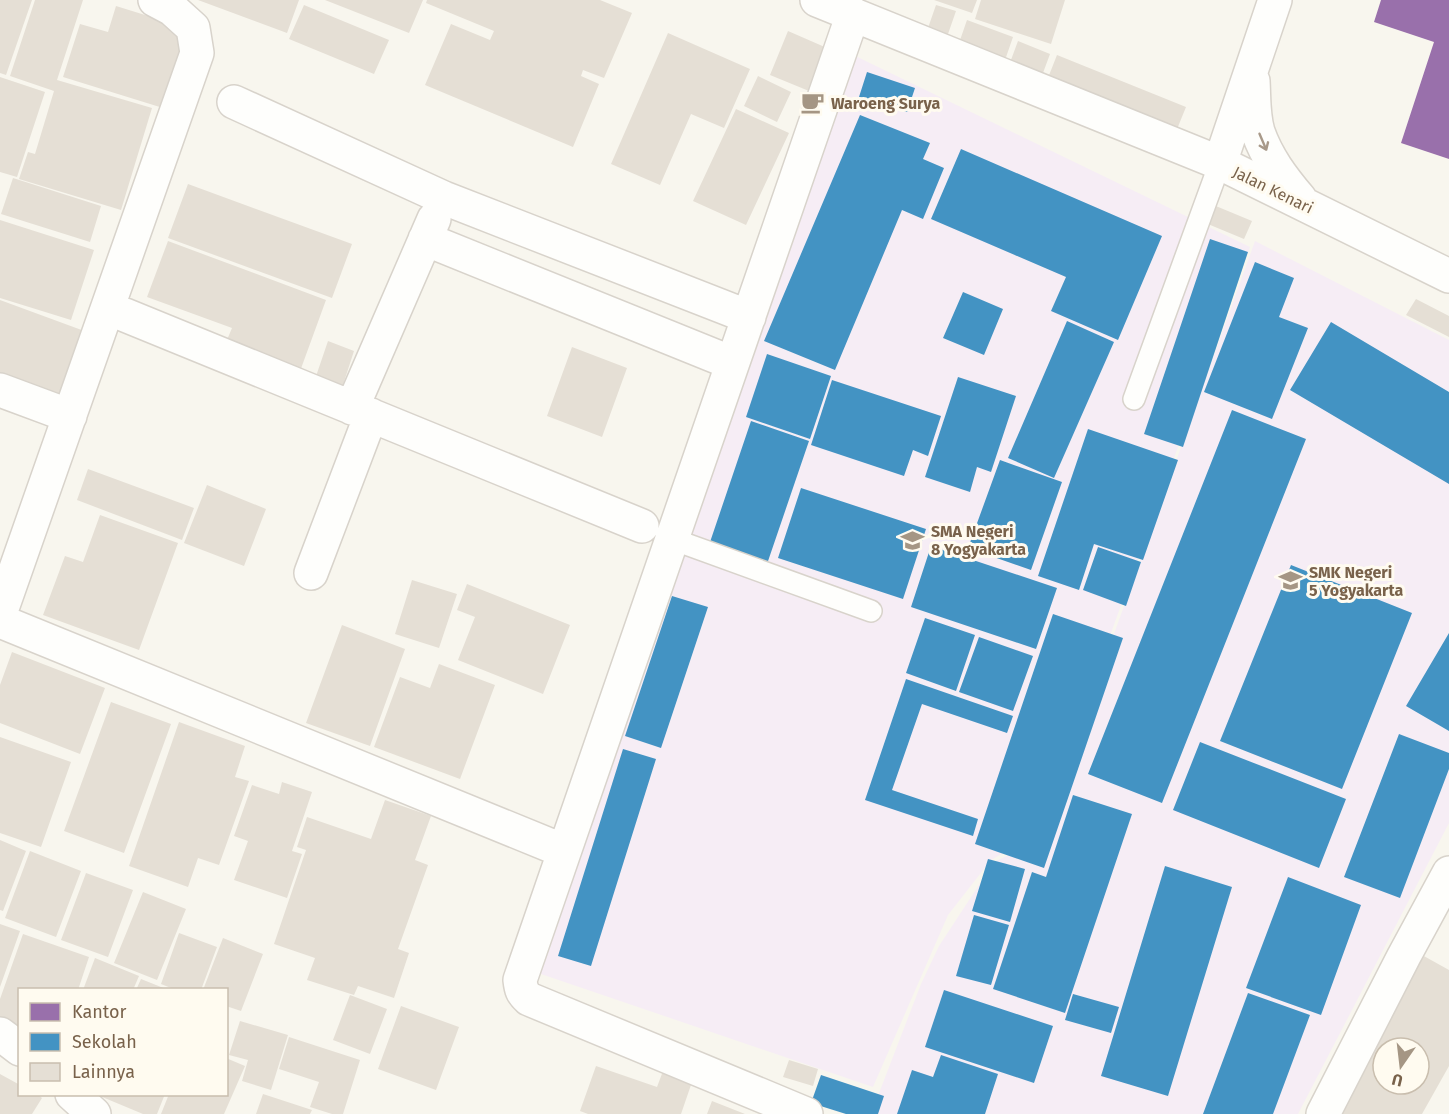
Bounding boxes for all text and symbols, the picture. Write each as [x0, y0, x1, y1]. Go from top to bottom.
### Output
cafe icon: Waroeng Surya [800, 90, 826, 116]
place label: Waroeng Surya [831, 94, 940, 113]
one-way arrow [1258, 132, 1269, 151]
street label: Jalan Kenari [1230, 162, 1316, 218]
place label: SMA Negeri 8 Yogyakarta [931, 522, 1026, 559]
school or university icon: SMA Negeri 8 Yogyakarta [900, 527, 926, 553]
place label: SMK Negeri 5 Yogyakarta [1309, 563, 1403, 600]
school or university icon: SMK Negeri 5 Yogyakarta [1278, 568, 1304, 594]
legend [18, 988, 228, 1096]
text: Kantor [72, 1001, 127, 1023]
text: Sekolah [72, 1031, 137, 1053]
north arrow [1371, 1036, 1431, 1096]
text: Lainnya [72, 1061, 135, 1083]
text: U [1390, 1070, 1405, 1091]

